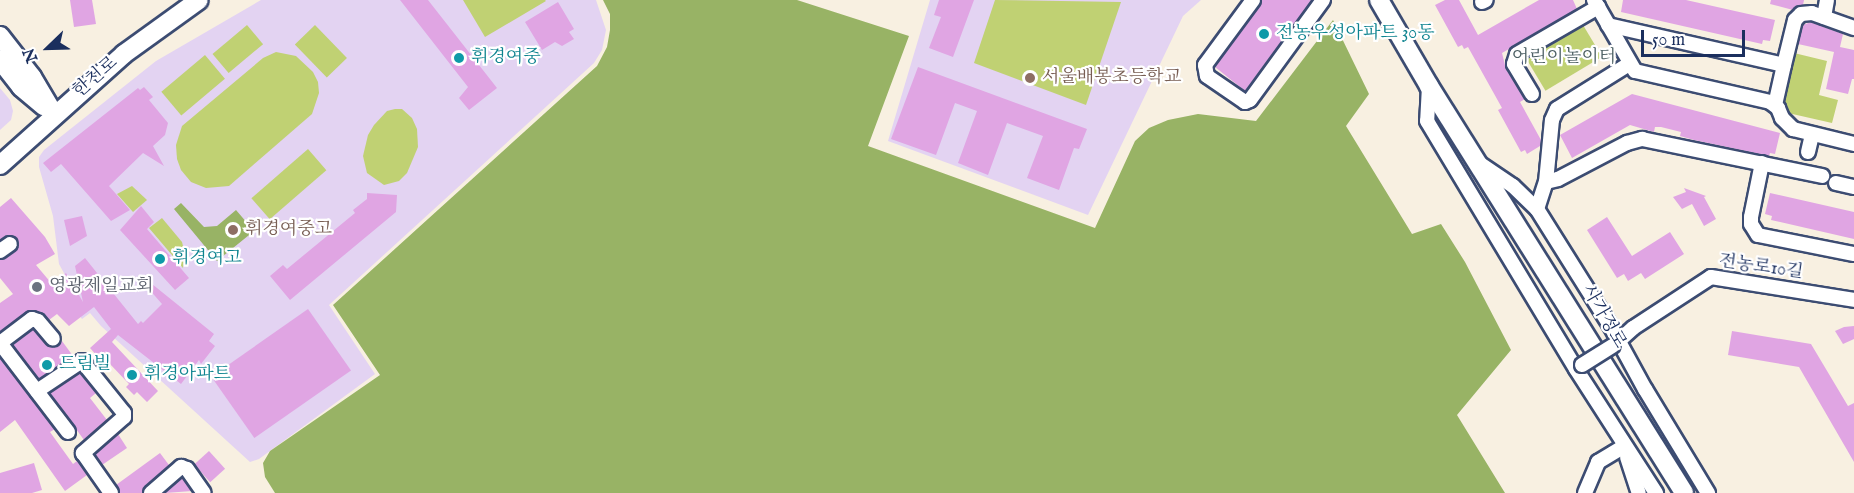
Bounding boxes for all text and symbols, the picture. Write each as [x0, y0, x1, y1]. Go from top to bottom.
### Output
north arrow [18, 18, 78, 78]
scale bar [1644, 18, 1748, 56]
place label: 전농우성아파트 30동 [1276, 23, 1435, 45]
marker: 전농우성아파트 30동 [1257, 27, 1271, 41]
text: 50 m [1652, 29, 1685, 52]
text: N [20, 45, 43, 65]
place label: 휘경여중 [471, 47, 541, 69]
park label: 어린이놀이터 [1512, 47, 1616, 69]
marker: 휘경여중 [452, 51, 466, 65]
street label: 한천로 [69, 53, 123, 103]
place label: 서울배봉초등학교 [1042, 67, 1181, 89]
marker: 서울배봉초등학교 [1023, 71, 1037, 85]
place label: 휘경여중고 [245, 219, 332, 241]
marker: 휘경여중고 [226, 223, 240, 237]
place label: 휘경여고 [172, 248, 242, 270]
street label: 전농로10길 [1717, 251, 1805, 285]
marker: 휘경여고 [153, 252, 167, 266]
place label: 영광제일교회 [49, 276, 153, 298]
marker: 영광제일교회 [30, 280, 44, 294]
street label: 사가정로 [1576, 281, 1630, 353]
place label: 드림빌 [59, 354, 111, 376]
marker: 드림빌 [40, 358, 54, 372]
place label: 휘경아파트 [144, 364, 231, 386]
marker: 휘경아파트 [125, 368, 139, 382]

